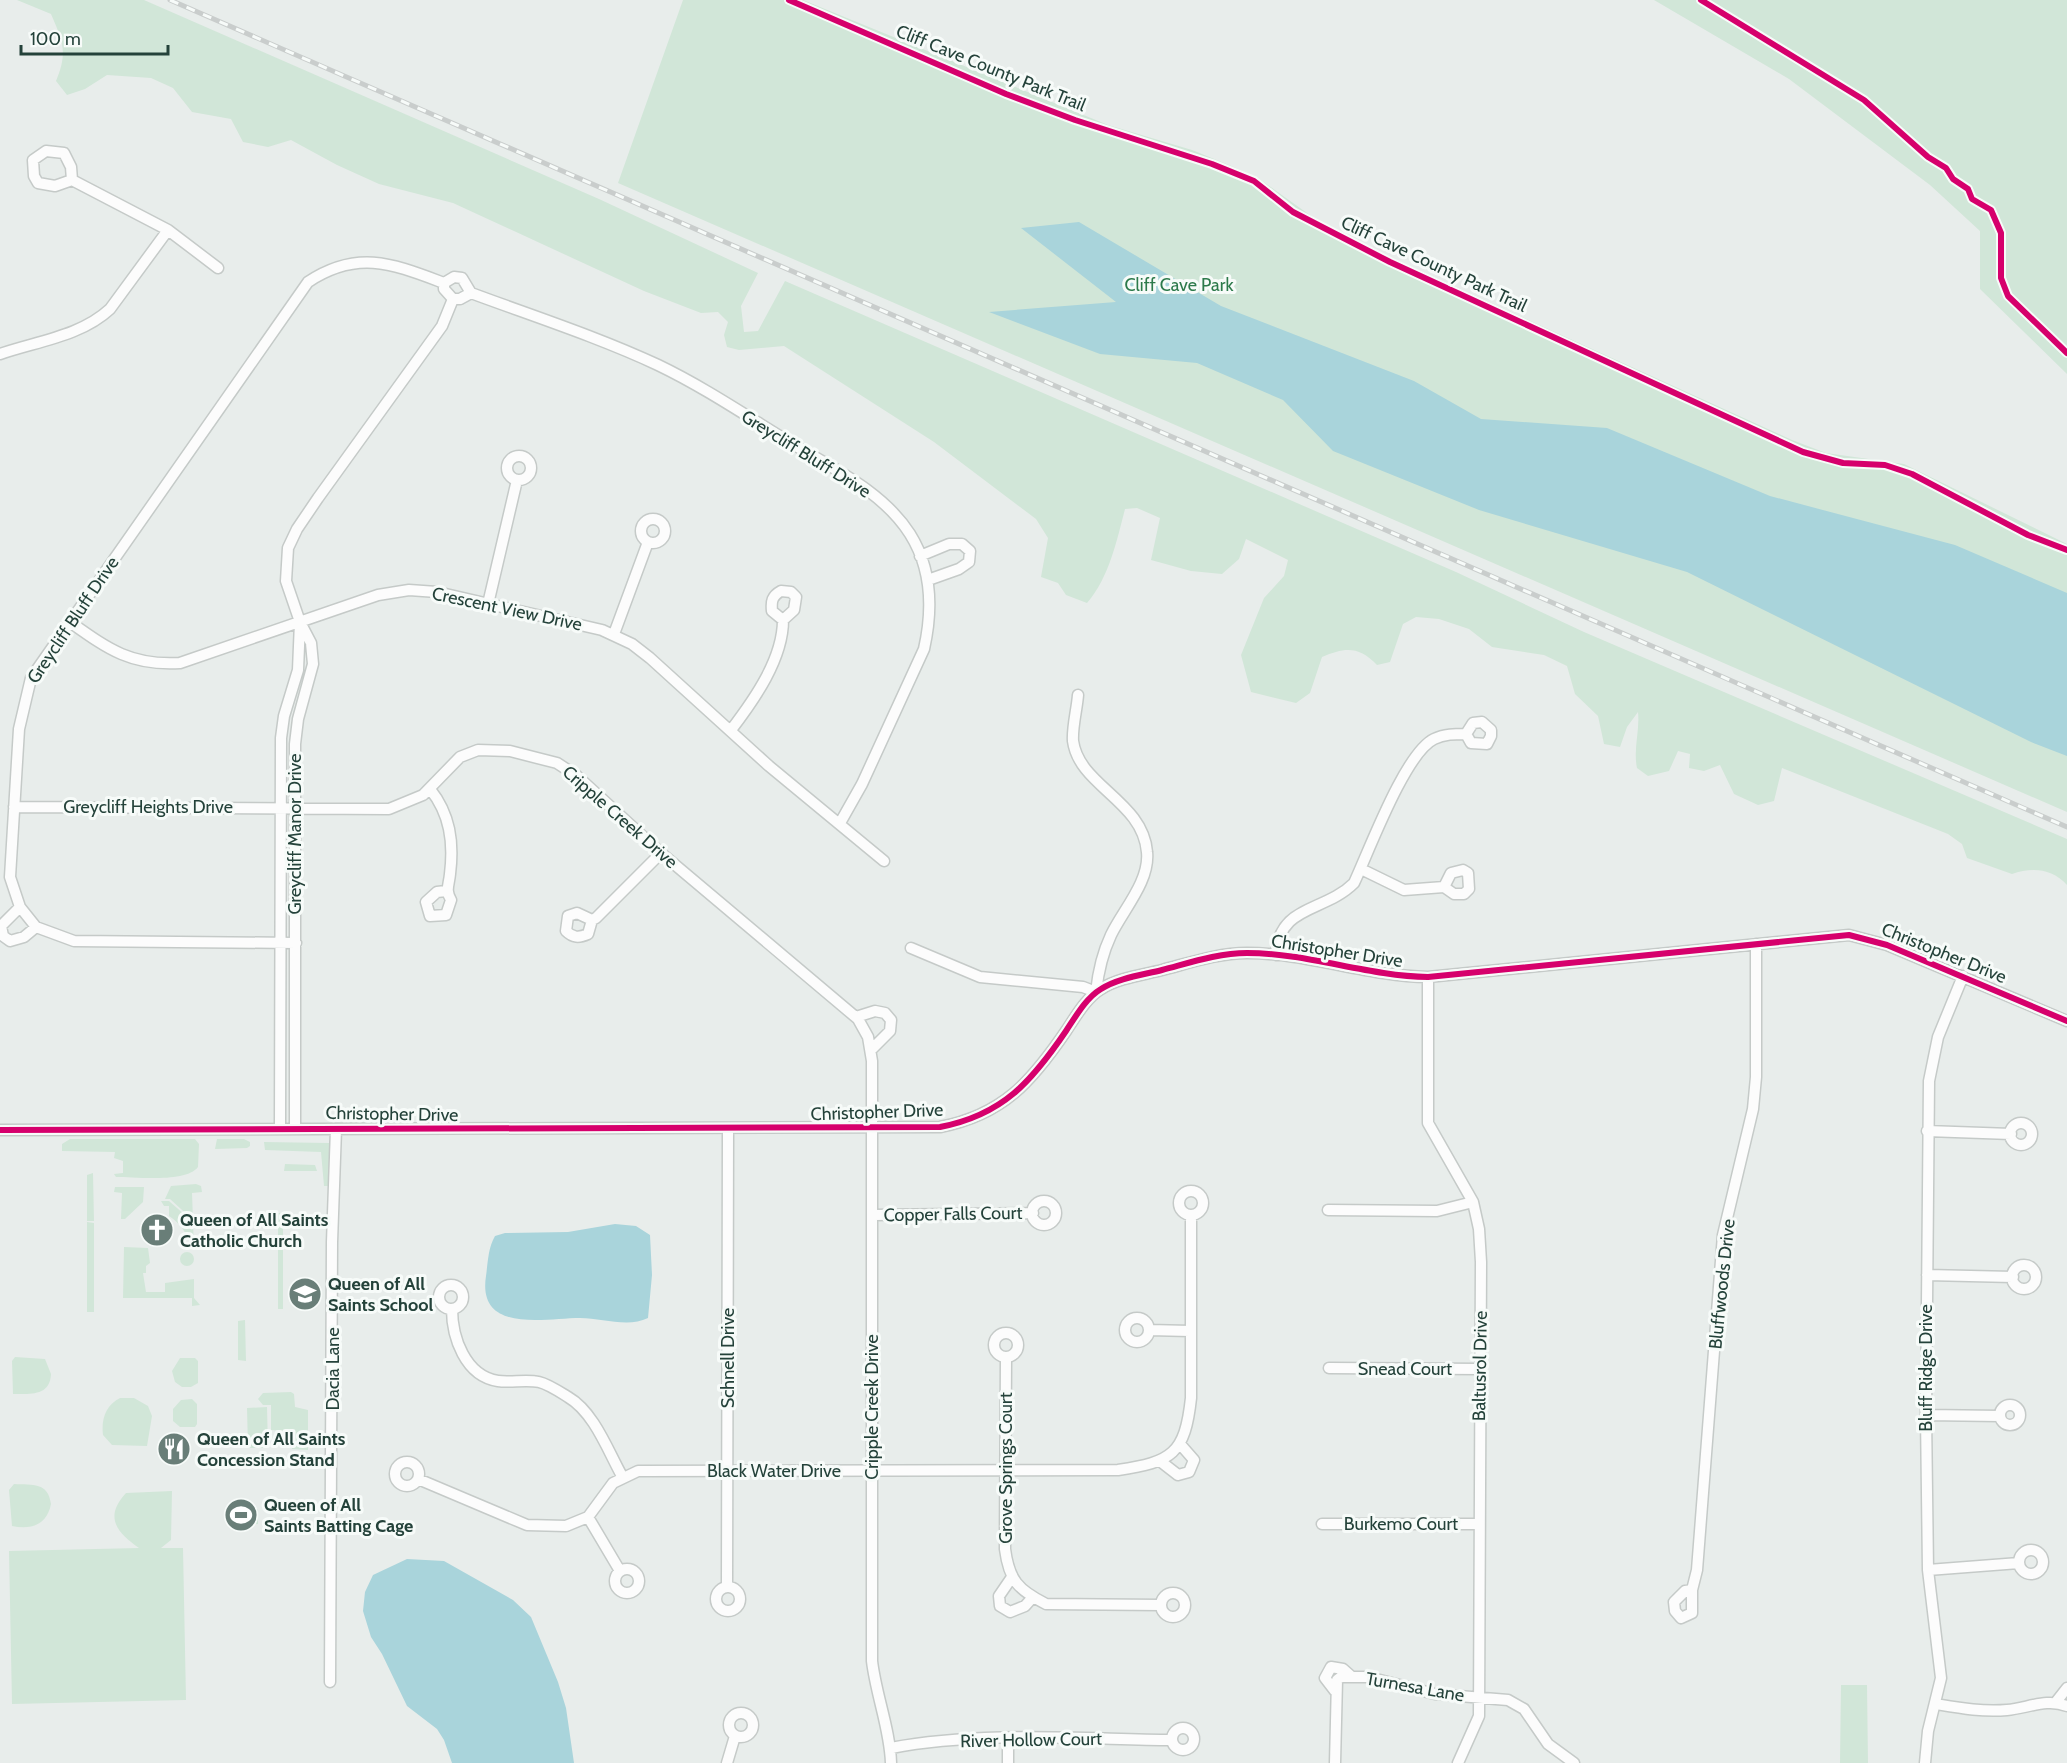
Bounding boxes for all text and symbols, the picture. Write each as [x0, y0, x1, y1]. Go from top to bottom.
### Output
scale bar [21, 18, 168, 56]
street label: Cliff Cave County Park Trail [893, 20, 1090, 116]
text: 100 m [30, 28, 81, 50]
street label: Cliff Cave County Park Trail [1338, 211, 1531, 317]
park label: Cliff Cave Park [1125, 274, 1234, 296]
street label: Greycliff Bluff Drive [737, 405, 875, 503]
street label: Greycliff Bluff Drive [22, 552, 124, 688]
street label: Crescent View Drive [430, 582, 584, 636]
street label: Greycliff Manor Drive [284, 754, 306, 914]
street label: Cripple Creek Drive [558, 761, 682, 873]
street label: Greycliff Heights Drive [63, 796, 233, 818]
street label: Christopher Drive [1878, 918, 2010, 988]
street label: Christopher Drive [1270, 930, 1404, 972]
street label: Christopher Drive [810, 1099, 944, 1125]
street label: Christopher Drive [325, 1102, 459, 1126]
street label: Copper Falls Court [883, 1202, 1023, 1226]
place label: Queen of All Saints Catholic Church [180, 1209, 329, 1252]
church icon: Queen of All Saints Catholic Church [139, 1212, 175, 1248]
street label: Bluffwoods Drive [1704, 1218, 1740, 1350]
place label: Queen of All Saints School [328, 1273, 433, 1316]
school or university icon: Queen of All Saints School [287, 1276, 323, 1312]
street label: Bluff Ridge Drive [1915, 1304, 1937, 1432]
street label: Schnell Drive [717, 1308, 739, 1408]
street label: Baltusrol Drive [1468, 1311, 1492, 1421]
street label: Dacia Lane [322, 1327, 344, 1411]
street label: Cripple Creek Drive [861, 1334, 883, 1480]
street label: Snead Court [1358, 1358, 1452, 1380]
street label: Grove Springs Court [995, 1392, 1017, 1544]
place label: Queen of All Saints Concession Stand [197, 1428, 346, 1471]
restaurant icon: Queen of All Saints Concession Stand [156, 1431, 192, 1467]
street label: Black Water Drive [707, 1460, 841, 1482]
place label: Queen of All Saints Batting Cage [264, 1494, 413, 1537]
sports icon: Queen of All Saints Batting Cage [223, 1497, 259, 1533]
street label: Burkemo Court [1344, 1513, 1458, 1535]
street label: Turnesa Lane [1364, 1668, 1466, 1706]
street label: River Hollow Court [960, 1728, 1102, 1752]

